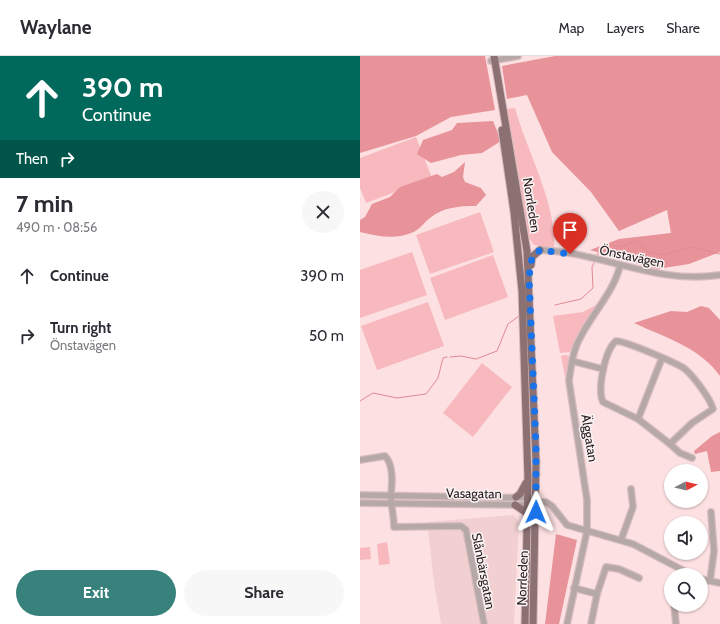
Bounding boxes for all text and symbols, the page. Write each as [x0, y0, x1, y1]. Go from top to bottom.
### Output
text: Waylane [20, 16, 92, 39]
text: Map [559, 19, 584, 37]
text: Layers [606, 19, 644, 37]
text: Share [666, 19, 700, 37]
text: 390 m [82, 70, 163, 104]
icon: ahead [16, 72, 68, 124]
text: Continue [82, 104, 151, 126]
icon: right [56, 148, 78, 170]
text: Then [16, 150, 48, 168]
street label: Norrleden [520, 177, 544, 233]
text: 7 min [16, 189, 74, 218]
button: close [302, 191, 344, 233]
pin [553, 213, 587, 254]
text: 490 m · 08:56 [16, 219, 97, 235]
icon: arrive [559, 219, 581, 241]
street label: Önstavägen [598, 241, 666, 271]
icon: ahead [16, 265, 38, 287]
text: Continue [50, 267, 109, 285]
text: 390 m [300, 267, 344, 285]
text: Turn right [50, 319, 111, 337]
icon: right [16, 325, 38, 347]
text: 50 m [309, 327, 344, 345]
text: Önstavägen [50, 337, 116, 353]
street label: Älggatan [578, 413, 602, 463]
north arrow [664, 464, 708, 508]
map controls [664, 464, 708, 612]
street label: Vasagatan [446, 485, 502, 501]
position arrow [515, 491, 557, 533]
button: sound [664, 516, 708, 560]
street label: Slånbärsgatan [469, 531, 499, 611]
street label: Norrleden [513, 550, 531, 606]
button: search [664, 568, 708, 612]
button: Exit [16, 570, 176, 616]
button: Share [184, 570, 344, 616]

